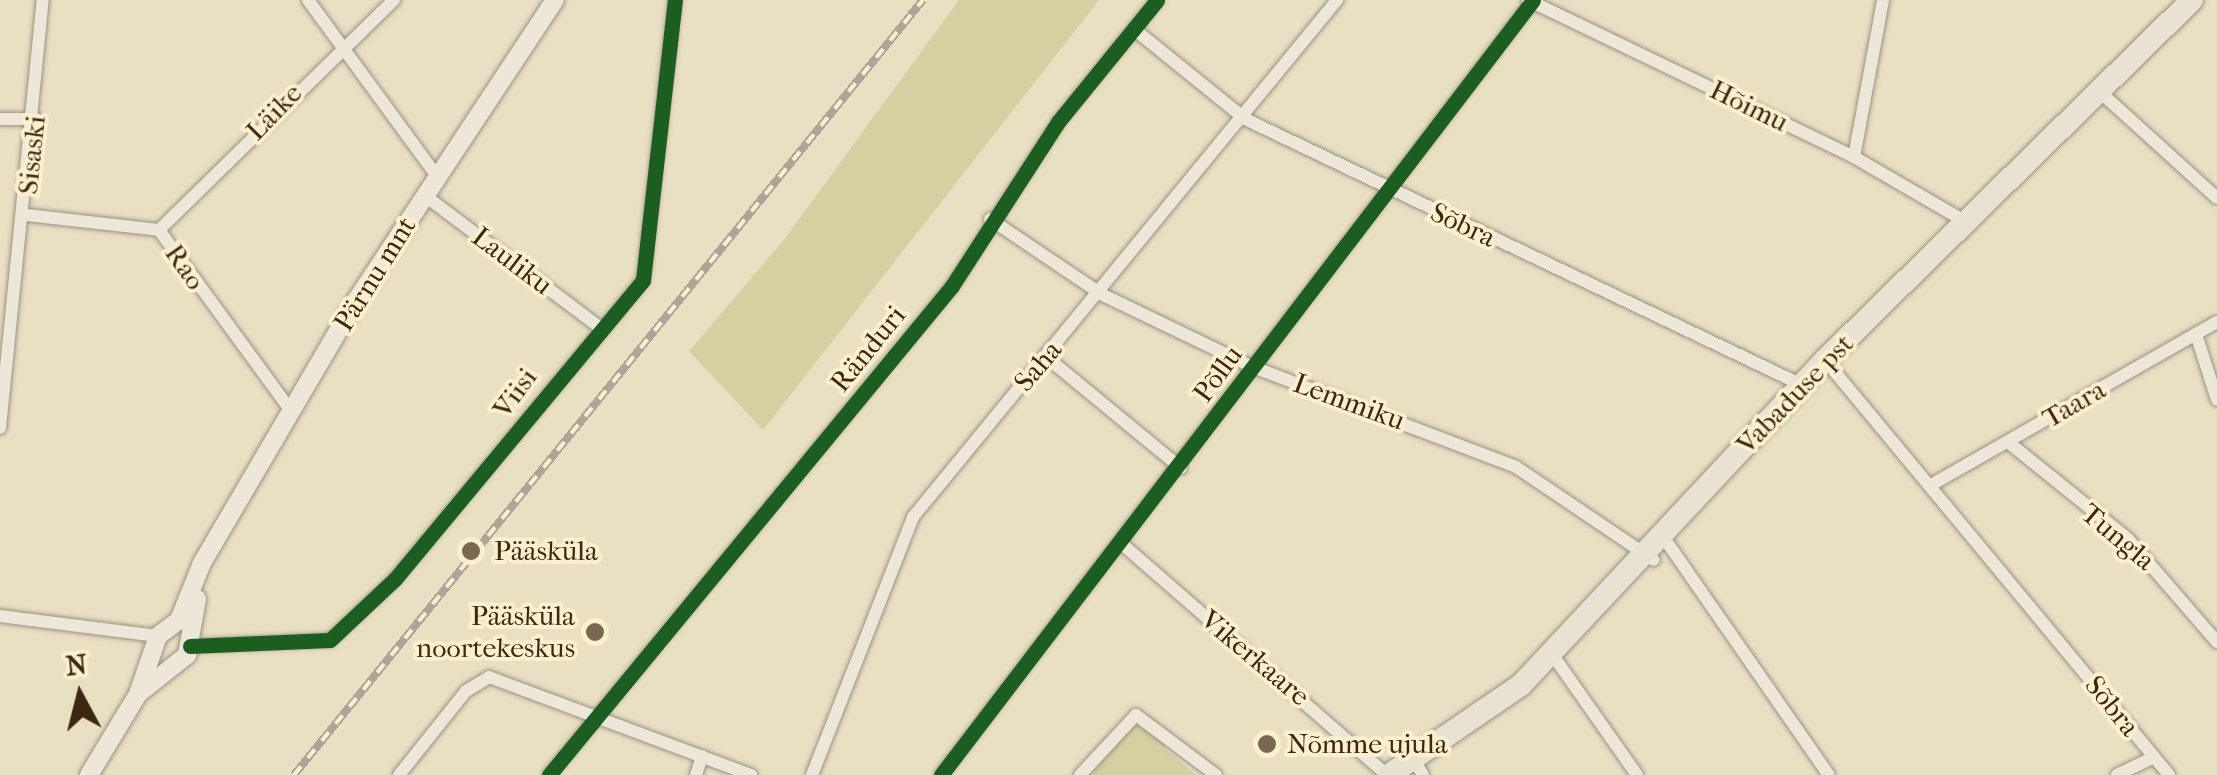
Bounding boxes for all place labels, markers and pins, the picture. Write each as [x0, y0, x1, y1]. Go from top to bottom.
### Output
place label: Pääsküla [494, 534, 598, 568]
marker: Pääsküla [458, 538, 484, 564]
place label: Pääsküla noortekeskus [416, 599, 575, 665]
marker: Pääsküla noortekeskus [584, 621, 606, 643]
place label: Nõmme ujula [1287, 727, 1448, 761]
marker: Nõmme ujula [1256, 733, 1278, 755]

